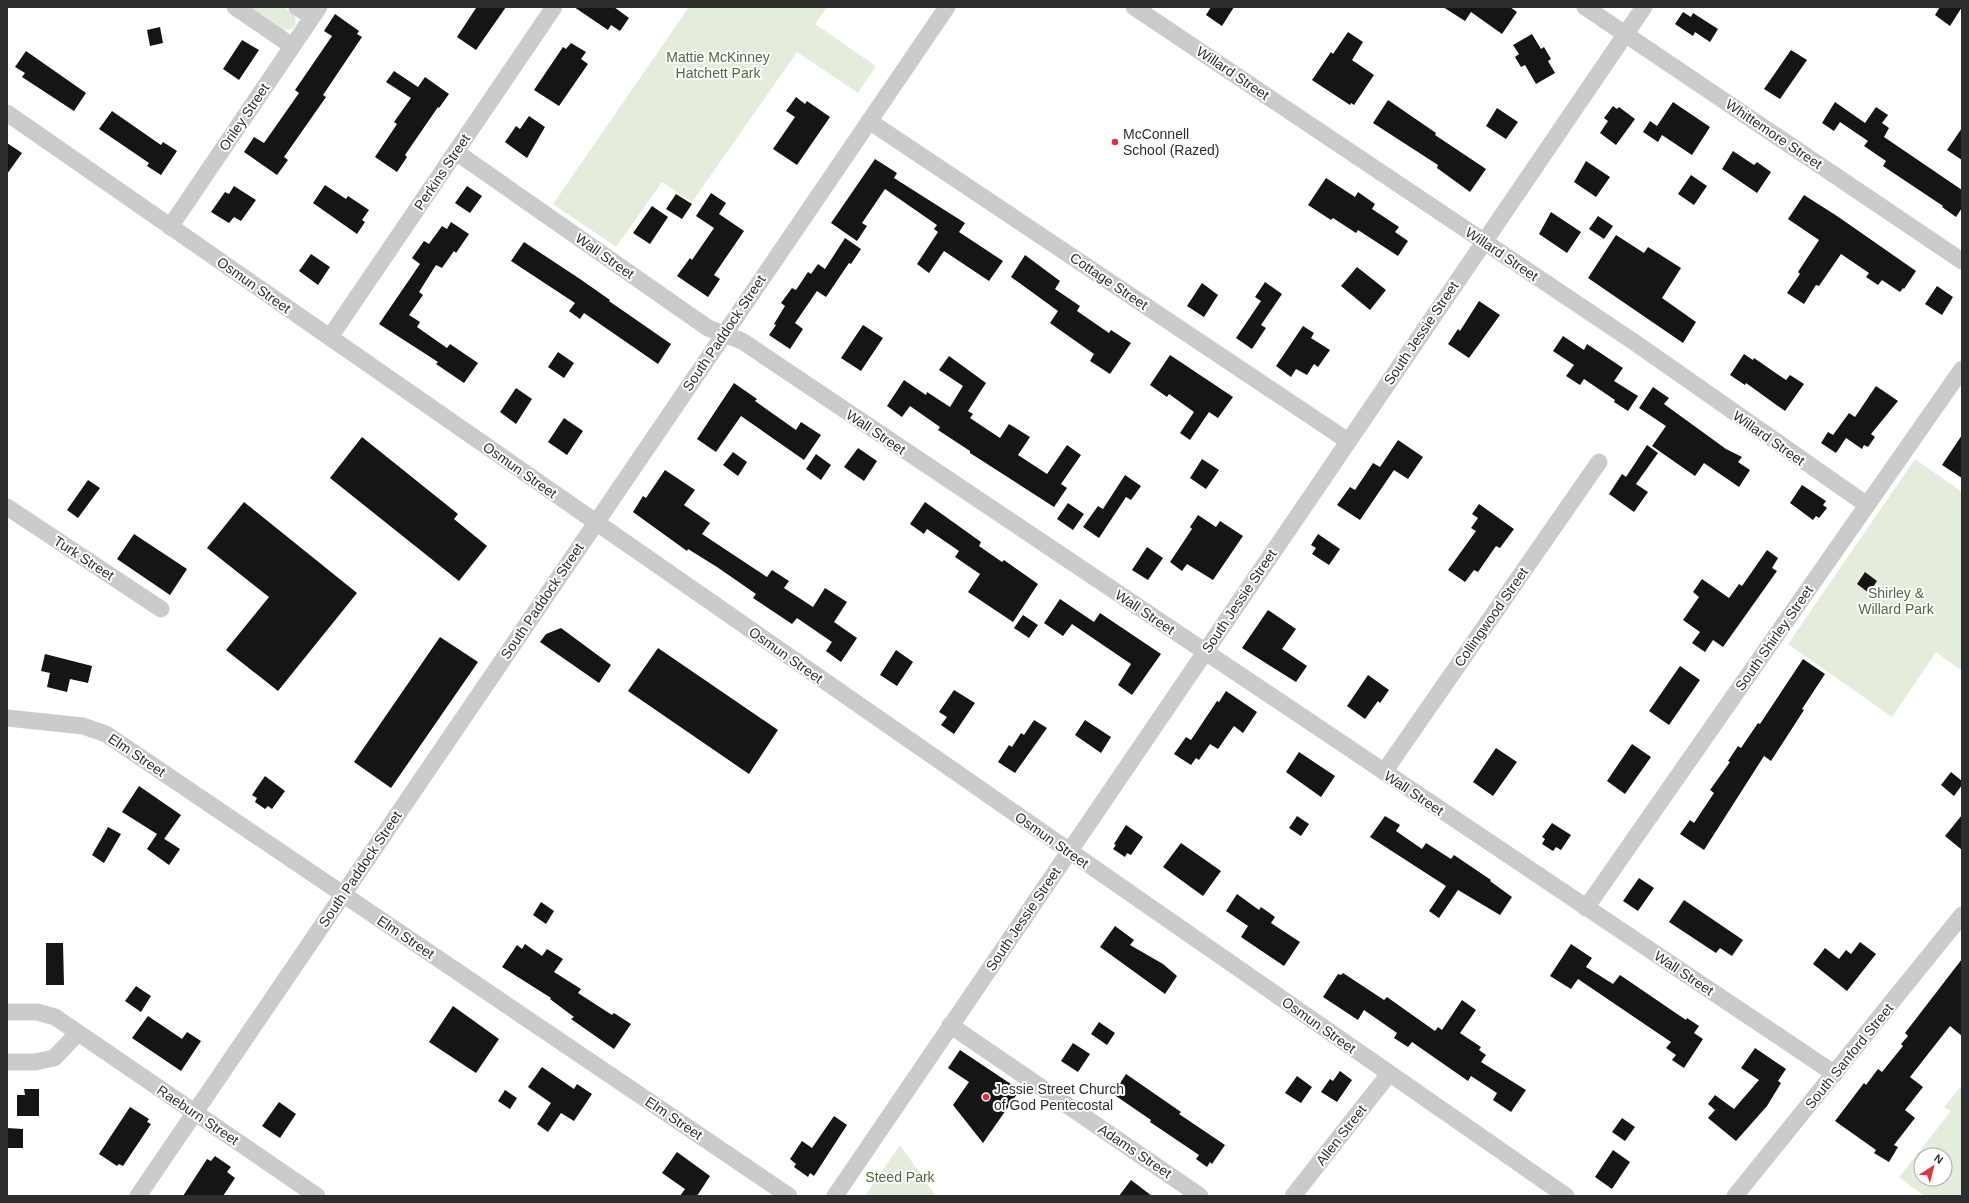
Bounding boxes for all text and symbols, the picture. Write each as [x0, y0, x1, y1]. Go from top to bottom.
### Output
street label: Willard Street [1194, 43, 1272, 103]
park label: Mattie McKinney Hatchett Park [666, 49, 770, 81]
street label: Oriley Street [216, 80, 272, 154]
street label: Whittemore Street [1723, 96, 1825, 172]
place label: McConnell School (Razed) [1123, 126, 1220, 158]
street label: Perkins Street [411, 131, 473, 213]
marker: McConnell School (Razed) [1110, 137, 1120, 147]
street label: Willard Street [1463, 224, 1541, 284]
street label: Wall Street [573, 230, 638, 282]
street label: Cottage Street [1067, 249, 1151, 313]
street label: Osmun Street [214, 254, 294, 316]
street label: South Paddock Street [679, 272, 769, 394]
street label: South Jessie Street [1380, 278, 1462, 388]
street label: Wall Street [843, 406, 909, 458]
street label: Willard Street [1730, 407, 1808, 469]
street label: Osmun Street [480, 439, 560, 501]
street label: Turk Street [51, 533, 117, 583]
street label: South Paddock Street [497, 540, 587, 662]
street label: South Jessie Street [1198, 546, 1280, 656]
street label: Collingwood Street [1451, 564, 1531, 670]
street label: South Shirley Street [1732, 582, 1816, 694]
park label: Shirley & Willard Park [1858, 585, 1935, 617]
street label: Wall Street [1112, 586, 1178, 638]
street label: Osmun Street [746, 624, 826, 686]
street label: Elm Street [105, 730, 169, 780]
street label: Wall Street [1381, 767, 1447, 819]
street label: South Paddock Street [315, 808, 405, 930]
street label: Osmun Street [1012, 809, 1092, 871]
street label: South Jessie Street [982, 864, 1064, 974]
street label: Elm Street [374, 912, 438, 962]
street label: Wall Street [1651, 947, 1717, 999]
street label: Osmun Street [1279, 994, 1359, 1056]
street label: South Sanford Street [1802, 1000, 1896, 1112]
place label: Jessie Street Church of God Pentecostal [994, 1081, 1124, 1113]
street label: Raeburn Street [154, 1082, 242, 1148]
marker: Jessie Street Church of God Pentecostal [981, 1092, 991, 1102]
street label: Elm Street [642, 1093, 706, 1143]
street label: Allen Street [1312, 1101, 1370, 1168]
street label: Adams Street [1095, 1121, 1175, 1181]
north arrow [1913, 1147, 1953, 1187]
text: N [1932, 1152, 1946, 1166]
park label: Steed Park [865, 1169, 936, 1185]

